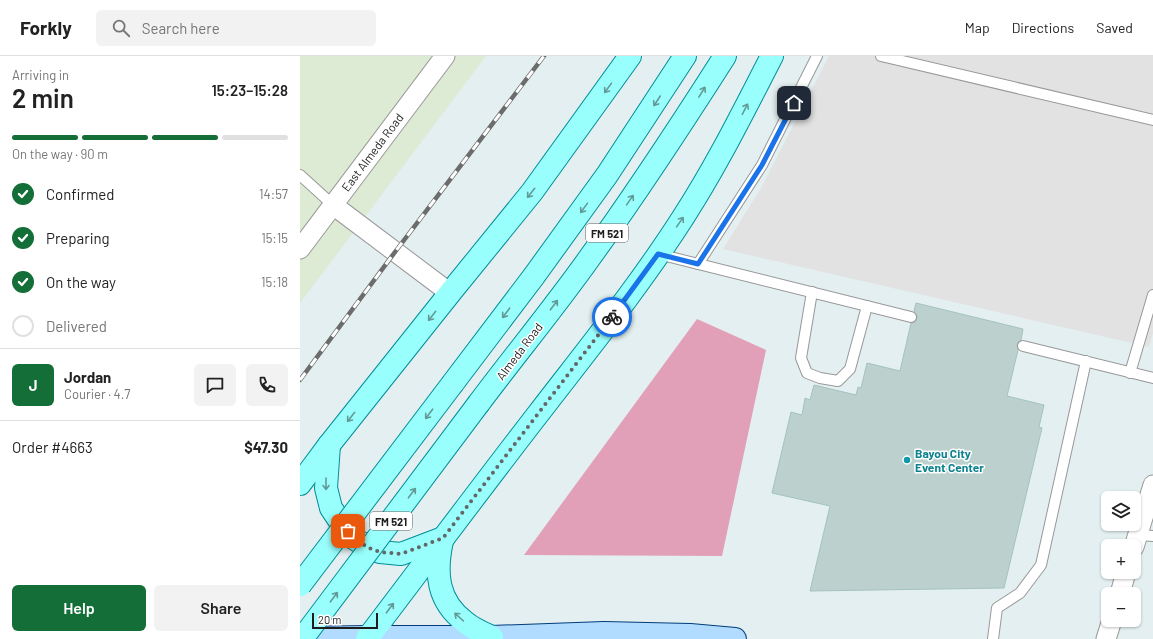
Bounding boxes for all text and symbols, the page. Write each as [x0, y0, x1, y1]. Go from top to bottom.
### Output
search box [96, 10, 376, 46]
text: Forkly [20, 16, 72, 39]
icon: search [110, 17, 132, 39]
text: Search here [142, 19, 220, 37]
text: Map [965, 19, 990, 36]
text: Directions [1012, 19, 1074, 36]
text: Saved [1096, 19, 1133, 36]
text: Arriving in [12, 67, 69, 83]
text: 15:23–15:28 [212, 81, 288, 99]
text: 2 min [12, 82, 74, 113]
one-way arrow [603, 82, 612, 93]
pin [777, 86, 811, 120]
one-way arrow [698, 87, 706, 98]
icon: home [783, 92, 805, 114]
one-way arrow [652, 95, 660, 107]
one-way arrow [742, 103, 749, 115]
street label: East Almeda Road [338, 110, 406, 194]
text: On the way · 90 m [12, 146, 108, 162]
icon: check [12, 183, 34, 205]
text: Confirmed [46, 185, 114, 203]
text: 14:57 [259, 186, 288, 202]
one-way arrow [527, 187, 536, 198]
one-way arrow [626, 195, 634, 206]
one-way arrow [580, 202, 588, 213]
one-way arrow [676, 216, 684, 227]
road number: FM 521 [586, 224, 628, 242]
icon: check [12, 227, 34, 249]
text: Preparing [46, 229, 110, 247]
text: 15:15 [261, 230, 288, 246]
icon: check [12, 271, 34, 293]
text: On the way [46, 273, 116, 291]
text: 15:18 [261, 274, 288, 290]
courier [592, 297, 632, 337]
one-way arrow [550, 300, 558, 311]
icon: bike [601, 306, 623, 328]
one-way arrow [502, 307, 510, 318]
one-way arrow [427, 310, 436, 321]
text: Delivered [46, 317, 107, 335]
street label: Almeda Road [493, 320, 545, 382]
button: chat [194, 364, 236, 406]
button: phone [246, 364, 288, 406]
text: Jordan [64, 368, 111, 386]
text: J [29, 376, 37, 394]
text: Courier · 4.7 [64, 386, 131, 402]
one-way arrow [425, 409, 433, 420]
one-way arrow [347, 412, 355, 423]
text: Order #4663 [12, 438, 93, 456]
text: $47.30 [244, 438, 288, 456]
place label: Bayou City Event Center [915, 446, 984, 474]
marker: Bayou City Event Center [902, 455, 912, 465]
one-way arrow [322, 477, 330, 490]
one-way arrow [408, 487, 416, 498]
map controls [1101, 491, 1141, 627]
button: layers [1101, 491, 1141, 531]
road number: FM 521 [370, 512, 412, 530]
pin [331, 514, 365, 548]
icon: bag [337, 520, 359, 542]
button: + [1101, 539, 1141, 579]
button: Help [12, 585, 146, 631]
button: Share [154, 585, 288, 631]
button: − [1101, 587, 1141, 627]
one-way arrow [329, 591, 338, 602]
one-way arrow [386, 603, 394, 614]
scale bar [312, 611, 378, 630]
text: 20 m [318, 613, 341, 626]
one-way arrow [454, 613, 464, 622]

